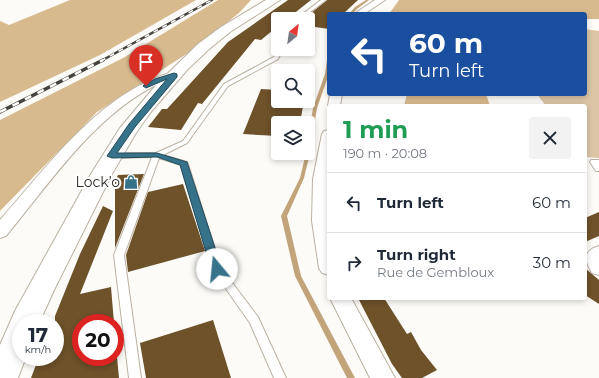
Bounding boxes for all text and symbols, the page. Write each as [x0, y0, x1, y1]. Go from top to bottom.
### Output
north arrow [271, 12, 315, 56]
map controls [271, 12, 315, 160]
text: 60 m [409, 26, 483, 60]
icon: left [343, 28, 395, 80]
pin [129, 45, 163, 86]
icon: arrive [135, 51, 157, 73]
text: Turn left [409, 60, 484, 82]
button: search [271, 64, 315, 108]
text: 1 min [343, 115, 408, 144]
button: layers [271, 116, 315, 160]
button: close [529, 117, 571, 159]
text: 190 m · 20:08 [343, 145, 427, 161]
place label: Lock’o [76, 173, 120, 191]
shop icon: Lock’o [123, 174, 139, 190]
icon: left [343, 192, 365, 214]
text: Turn left [377, 193, 444, 212]
text: 60 m [532, 193, 571, 212]
text: Turn right [377, 245, 456, 264]
position arrow [196, 248, 238, 290]
icon: right [343, 252, 365, 274]
text: 30 m [533, 253, 571, 272]
text: Rue de Gembloux [377, 264, 494, 280]
speed limit sign: 20 [72, 314, 124, 366]
text: 17 [28, 323, 48, 347]
text: km/h [25, 343, 51, 356]

